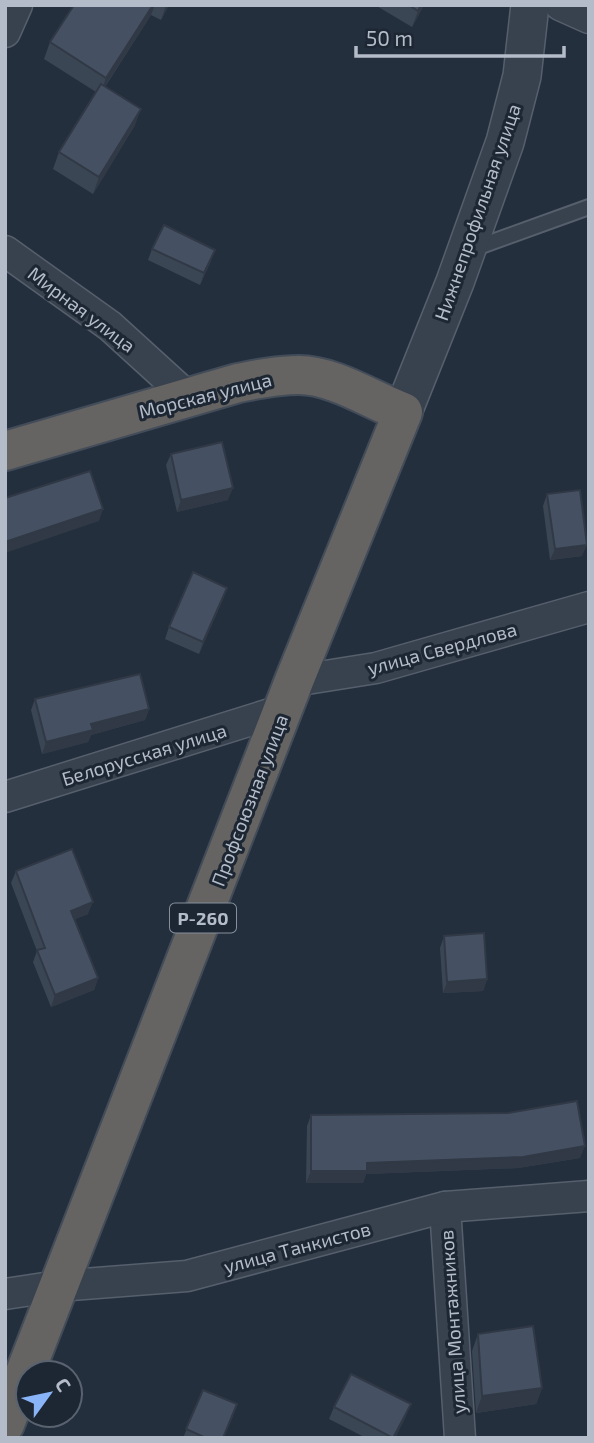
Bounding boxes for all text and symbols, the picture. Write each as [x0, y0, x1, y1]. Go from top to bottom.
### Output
scale bar [356, 14, 564, 58]
text: 50 m [366, 25, 413, 50]
street label: Нижнепрофильная улица [429, 101, 526, 324]
street label: Мирная улица [23, 261, 140, 358]
street label: Морская улица [136, 367, 274, 424]
street label: улица Свердлова [365, 617, 519, 680]
street label: Профсоюзная улица [206, 711, 293, 889]
street label: Белорусская улица [59, 718, 229, 791]
road number: Р-260 [170, 903, 236, 932]
street label: улица Танкистов [221, 1216, 373, 1279]
street label: улица Монтажников [434, 1229, 471, 1415]
north arrow [14, 1359, 84, 1429]
text: С [51, 1374, 76, 1395]

